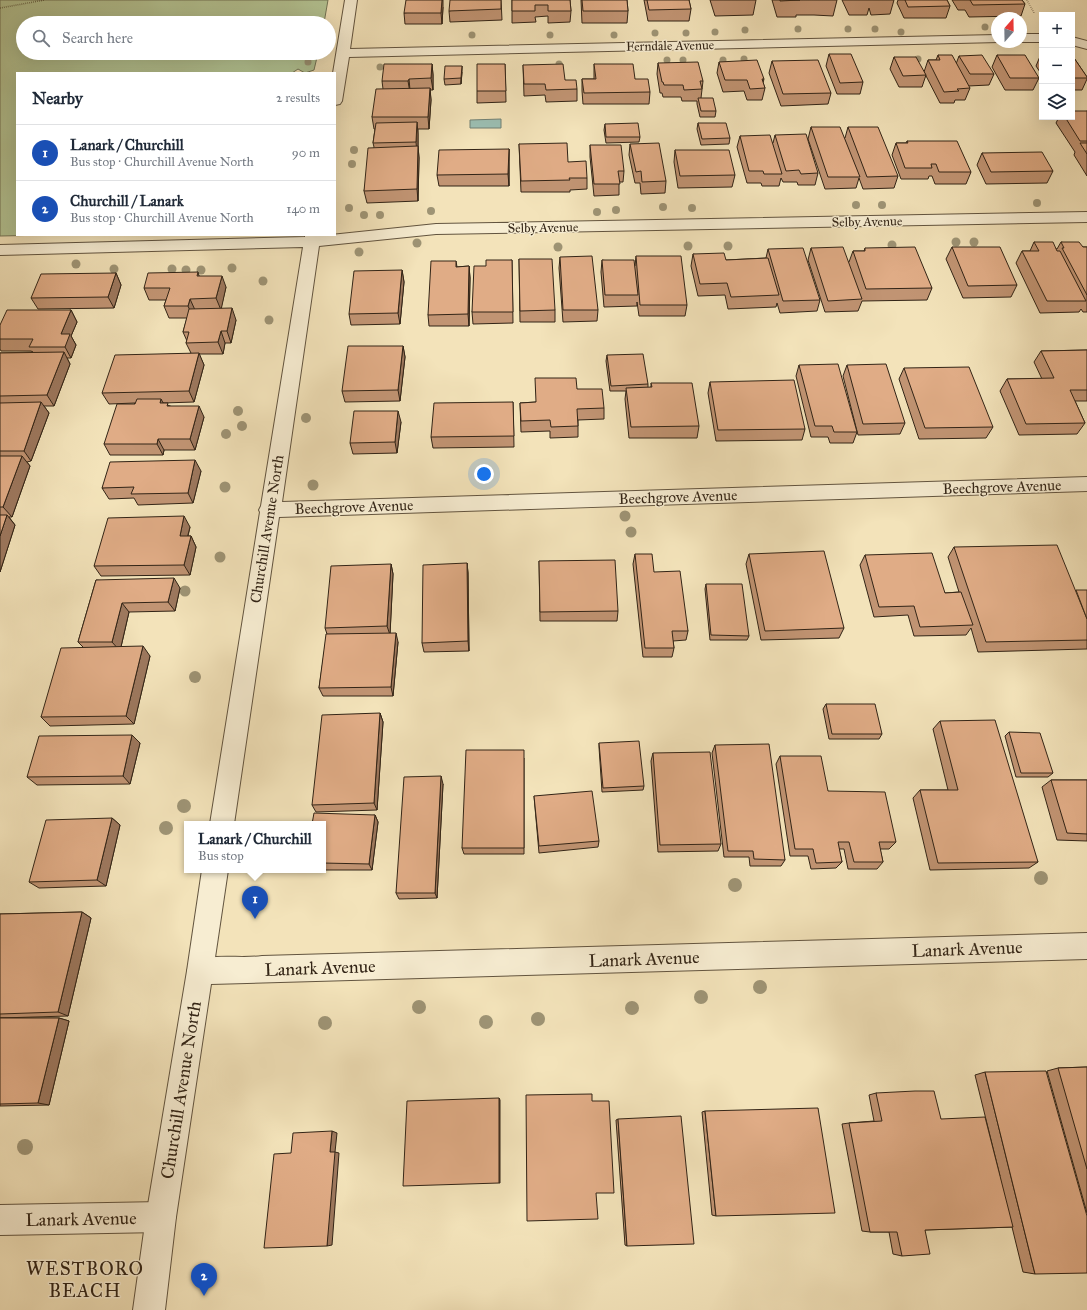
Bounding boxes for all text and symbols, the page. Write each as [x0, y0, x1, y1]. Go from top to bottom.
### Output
north arrow [991, 12, 1027, 48]
map controls [1039, 12, 1075, 120]
button: + [1039, 12, 1075, 48]
search box [16, 16, 336, 60]
icon: search [30, 27, 52, 49]
text: Search here [62, 29, 133, 47]
street label: Ferndale Avenue [626, 37, 715, 55]
button: − [1039, 48, 1075, 84]
button: layers [1039, 84, 1075, 120]
text: Nearby [32, 88, 83, 109]
text: 2 results [276, 90, 320, 106]
text: Lanark / Churchill [70, 136, 184, 154]
text: 1 [42, 145, 48, 161]
text: 90 m [292, 145, 320, 161]
text: Bus stop · Churchill Avenue North [70, 154, 254, 170]
text: Churchill / Lanark [70, 192, 184, 210]
text: 2 [42, 201, 48, 217]
text: 140 m [286, 201, 320, 217]
text: Bus stop · Churchill Avenue North [70, 210, 254, 226]
street label: Selby Avenue [832, 213, 903, 231]
street label: Selby Avenue [508, 219, 579, 237]
street label: Churchill Avenue North [246, 453, 288, 604]
your location [474, 464, 494, 484]
street label: Beechgrove Avenue [942, 476, 1062, 498]
street label: Beechgrove Avenue [618, 486, 738, 508]
street label: Beechgrove Avenue [294, 496, 414, 518]
popup [184, 821, 326, 873]
text: Lanark / Churchill [198, 830, 312, 848]
text: Bus stop [198, 848, 244, 864]
pin: 1 [242, 886, 268, 919]
street label: Lanark Avenue [911, 936, 1023, 962]
street label: Lanark Avenue [588, 946, 700, 972]
street label: Lanark Avenue [264, 955, 376, 981]
street label: Churchill Avenue North [156, 1000, 206, 1180]
street label: Lanark Avenue [25, 1207, 137, 1231]
district label: WESTBORO BEACH [26, 1257, 144, 1302]
pin: 2 [191, 1263, 217, 1296]

